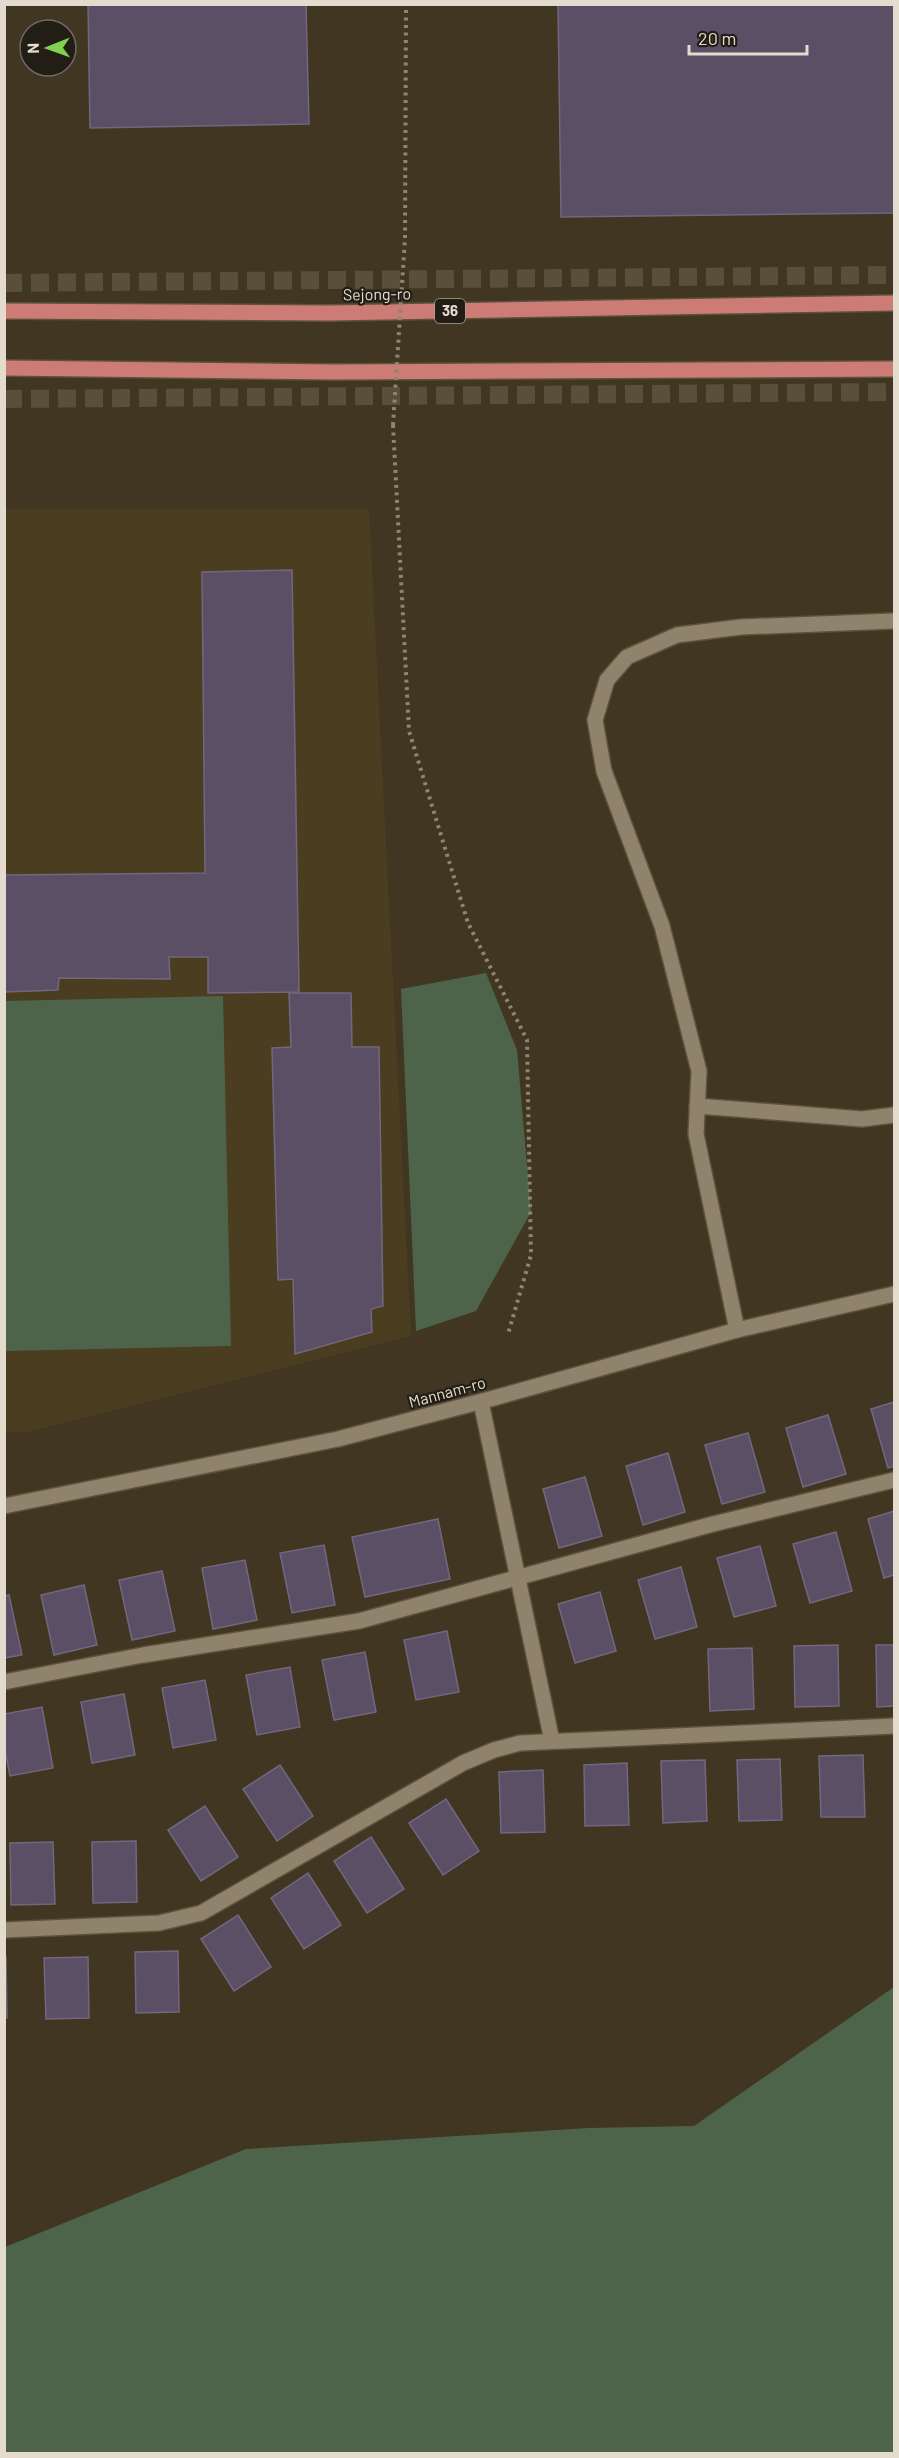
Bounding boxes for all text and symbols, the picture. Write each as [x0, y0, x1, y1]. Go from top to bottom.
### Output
north arrow [18, 18, 78, 78]
scale bar [689, 18, 808, 56]
text: 20 m [698, 27, 736, 49]
text: N [23, 43, 42, 54]
street label: Sejong-ro [343, 283, 411, 304]
road number: 36 [435, 299, 465, 323]
street label: Mannam-ro [406, 1372, 487, 1411]

